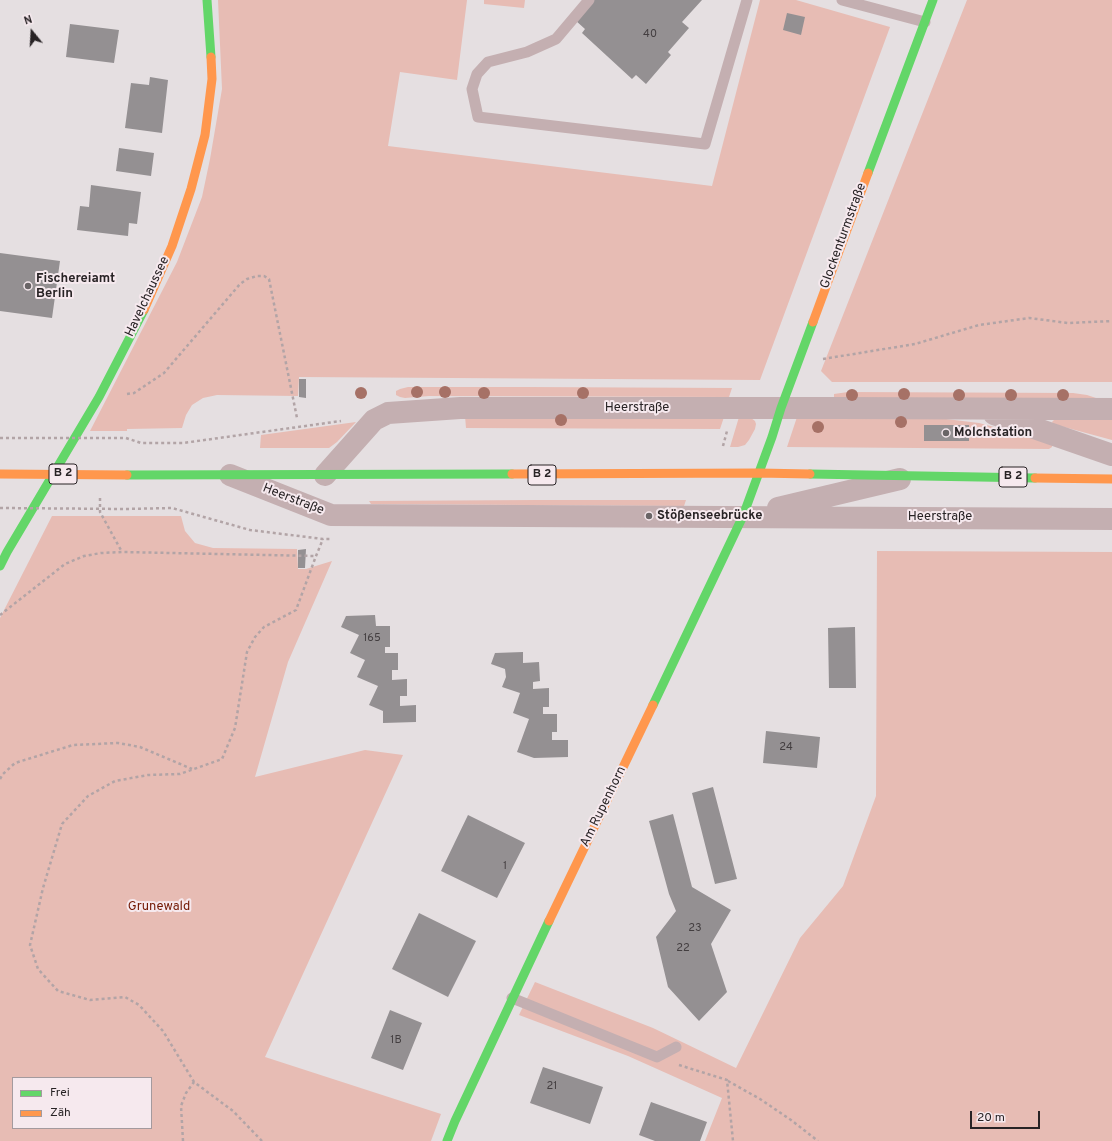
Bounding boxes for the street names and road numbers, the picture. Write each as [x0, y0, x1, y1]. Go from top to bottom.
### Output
street label: Glockenturmstraße [818, 181, 870, 291]
street label: Havelchaussee [123, 254, 173, 340]
street label: Heerstraße [605, 400, 669, 416]
road number: B 2 [49, 464, 77, 484]
road number: B 2 [528, 465, 556, 485]
road number: B 2 [999, 467, 1027, 487]
street label: Heerstraße [260, 481, 326, 519]
street label: Heerstraße [908, 509, 972, 525]
street label: Am Rupenhorn [578, 764, 630, 850]

